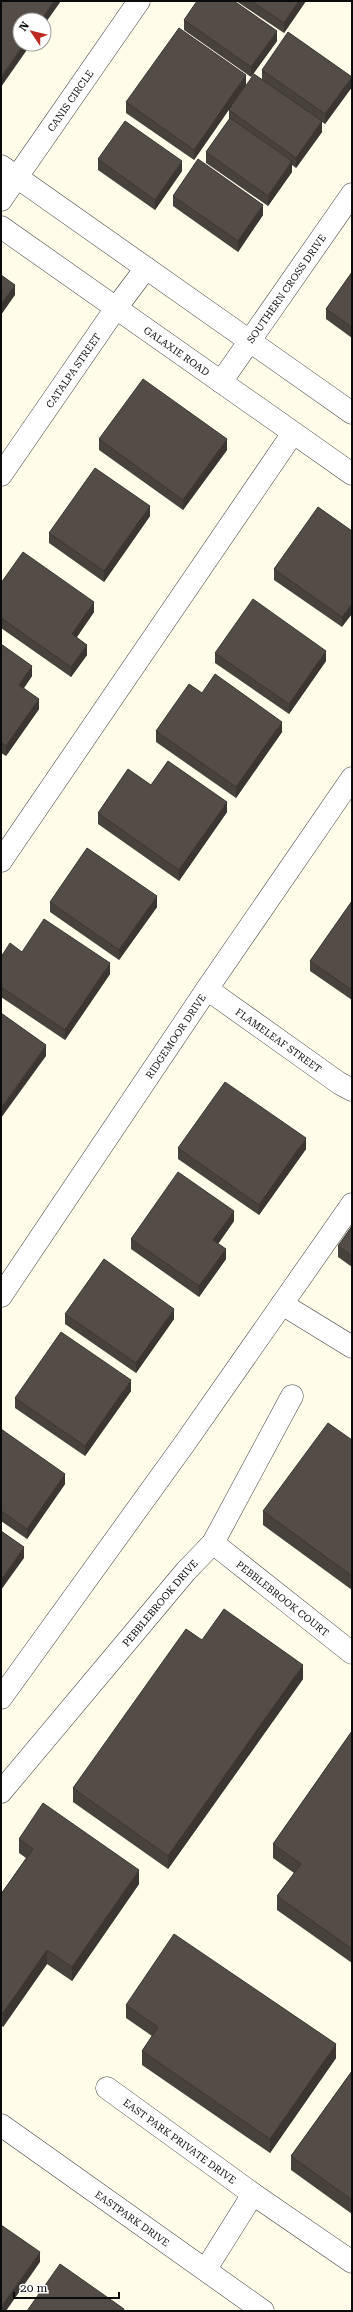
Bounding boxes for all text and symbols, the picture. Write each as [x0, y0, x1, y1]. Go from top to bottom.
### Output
north arrow [12, 12, 52, 52]
text: N [16, 19, 32, 34]
street label: CANIS CIRCLE [45, 68, 95, 133]
street label: SOUTHERN CROSS DRIVE [245, 232, 328, 345]
street label: GALAXIE ROAD [142, 324, 212, 378]
street label: CATALPA STREET [44, 331, 103, 410]
street label: RIDGEMOOR DRIVE [143, 992, 208, 1080]
street label: FLAMELEAF STREET [234, 1006, 324, 1074]
street label: PEBBLEBROOK DRIVE [120, 1557, 200, 1648]
street label: PEBBLEBROOK COURT [234, 1558, 331, 1638]
street label: EAST PARK PRIVATE DRIVE [121, 2096, 238, 2185]
street label: EASTPARK DRIVE [93, 2188, 171, 2248]
scale bar [14, 2274, 119, 2300]
text: 20 m [20, 2281, 47, 2295]

